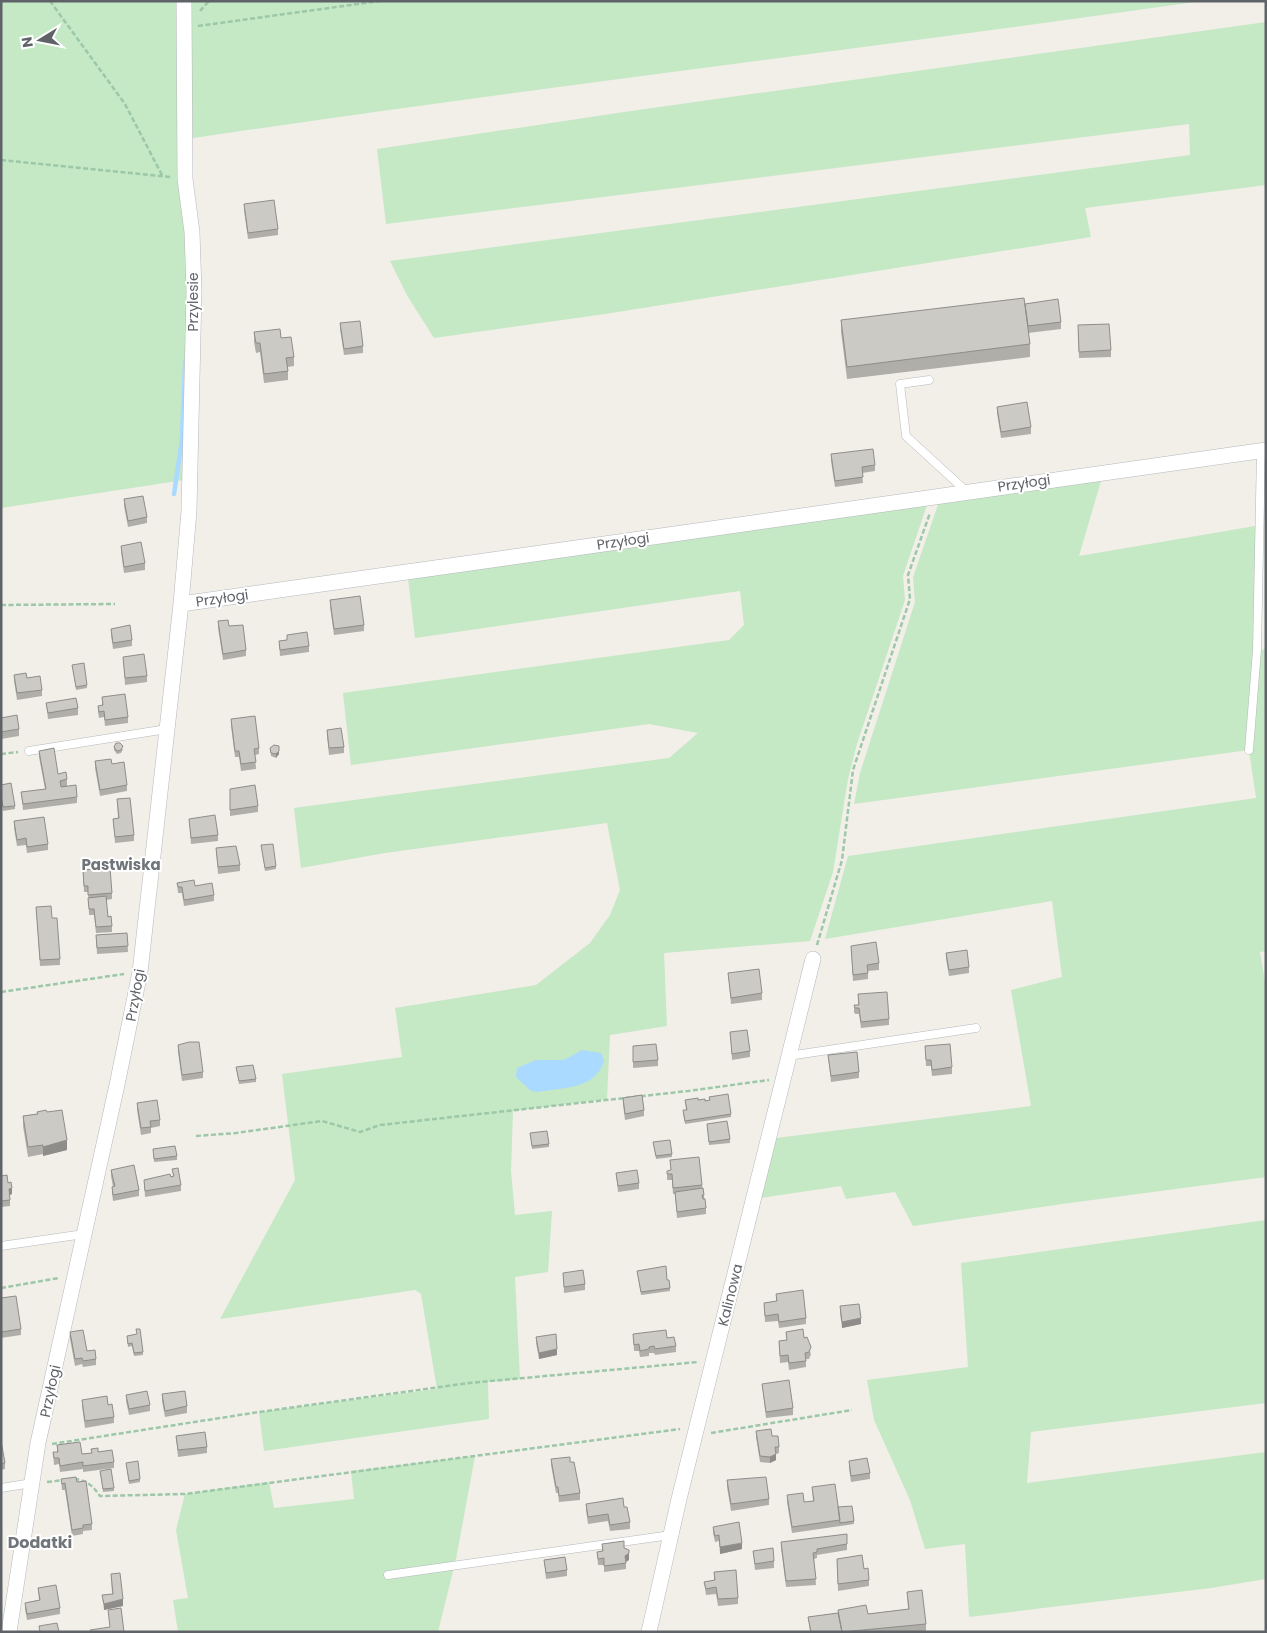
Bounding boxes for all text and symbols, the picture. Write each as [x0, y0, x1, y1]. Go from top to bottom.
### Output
north arrow [15, 15, 65, 65]
text: N [16, 35, 38, 49]
street label: Przylesie [183, 272, 203, 332]
street label: Przyłogi [996, 469, 1052, 497]
street label: Przyłogi [595, 527, 651, 555]
street label: Przyłogi [194, 584, 250, 612]
district label: Pastwiska [81, 854, 161, 875]
street label: Przyłogi [121, 967, 149, 1023]
street label: Kalinowa [713, 1262, 747, 1328]
street label: Przyłogi [35, 1363, 65, 1419]
district label: Dodatki [8, 1531, 72, 1554]

